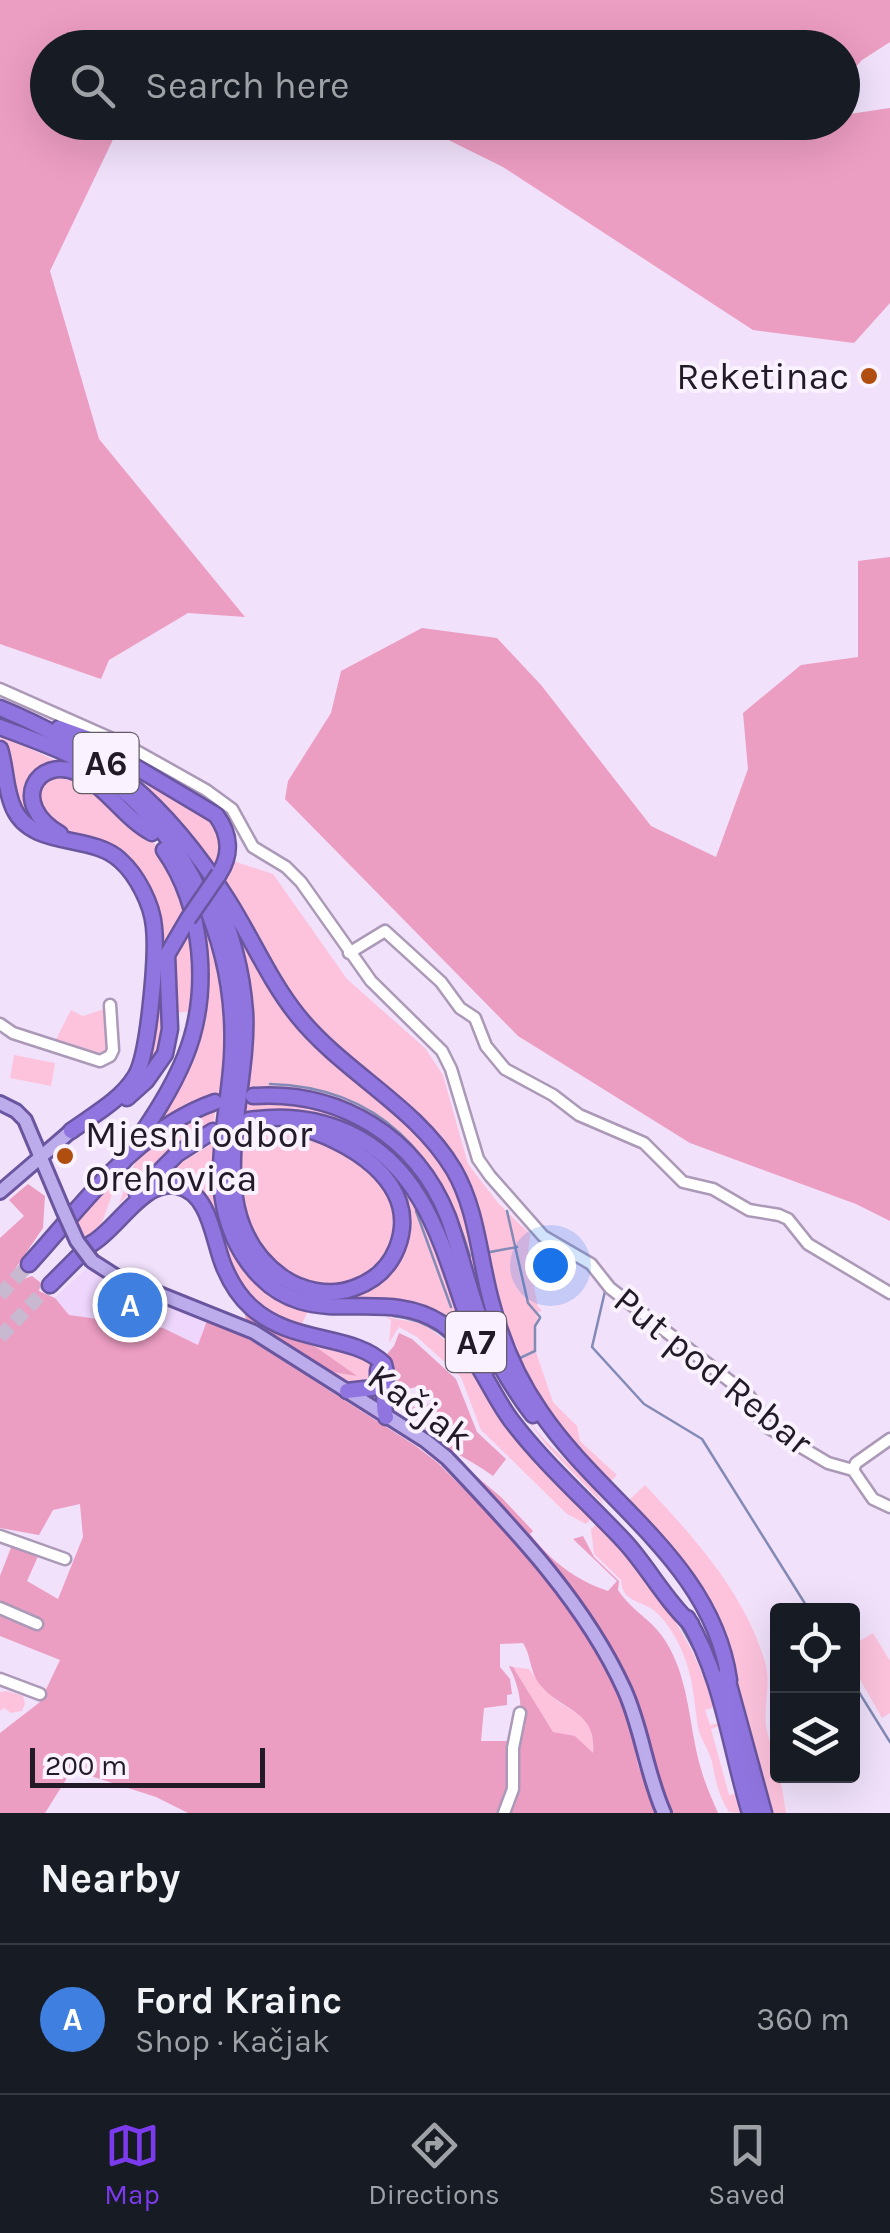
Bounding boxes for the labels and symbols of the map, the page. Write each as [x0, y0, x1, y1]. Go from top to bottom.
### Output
place label: Reketinac [676, 354, 849, 399]
marker: Reketinac [858, 365, 880, 387]
road number: A6 [74, 733, 138, 793]
place label: Mjesni odbor Orehovica [85, 1112, 312, 1201]
marker: Mjesni odbor Orehovica [54, 1145, 76, 1167]
your location [525, 1240, 576, 1291]
pin: A [98, 1268, 162, 1342]
street label: Put pod Rebar [605, 1277, 821, 1465]
road number: A7 [446, 1312, 506, 1372]
street label: Kačjak [359, 1354, 481, 1460]
scale bar [30, 1743, 265, 1788]

